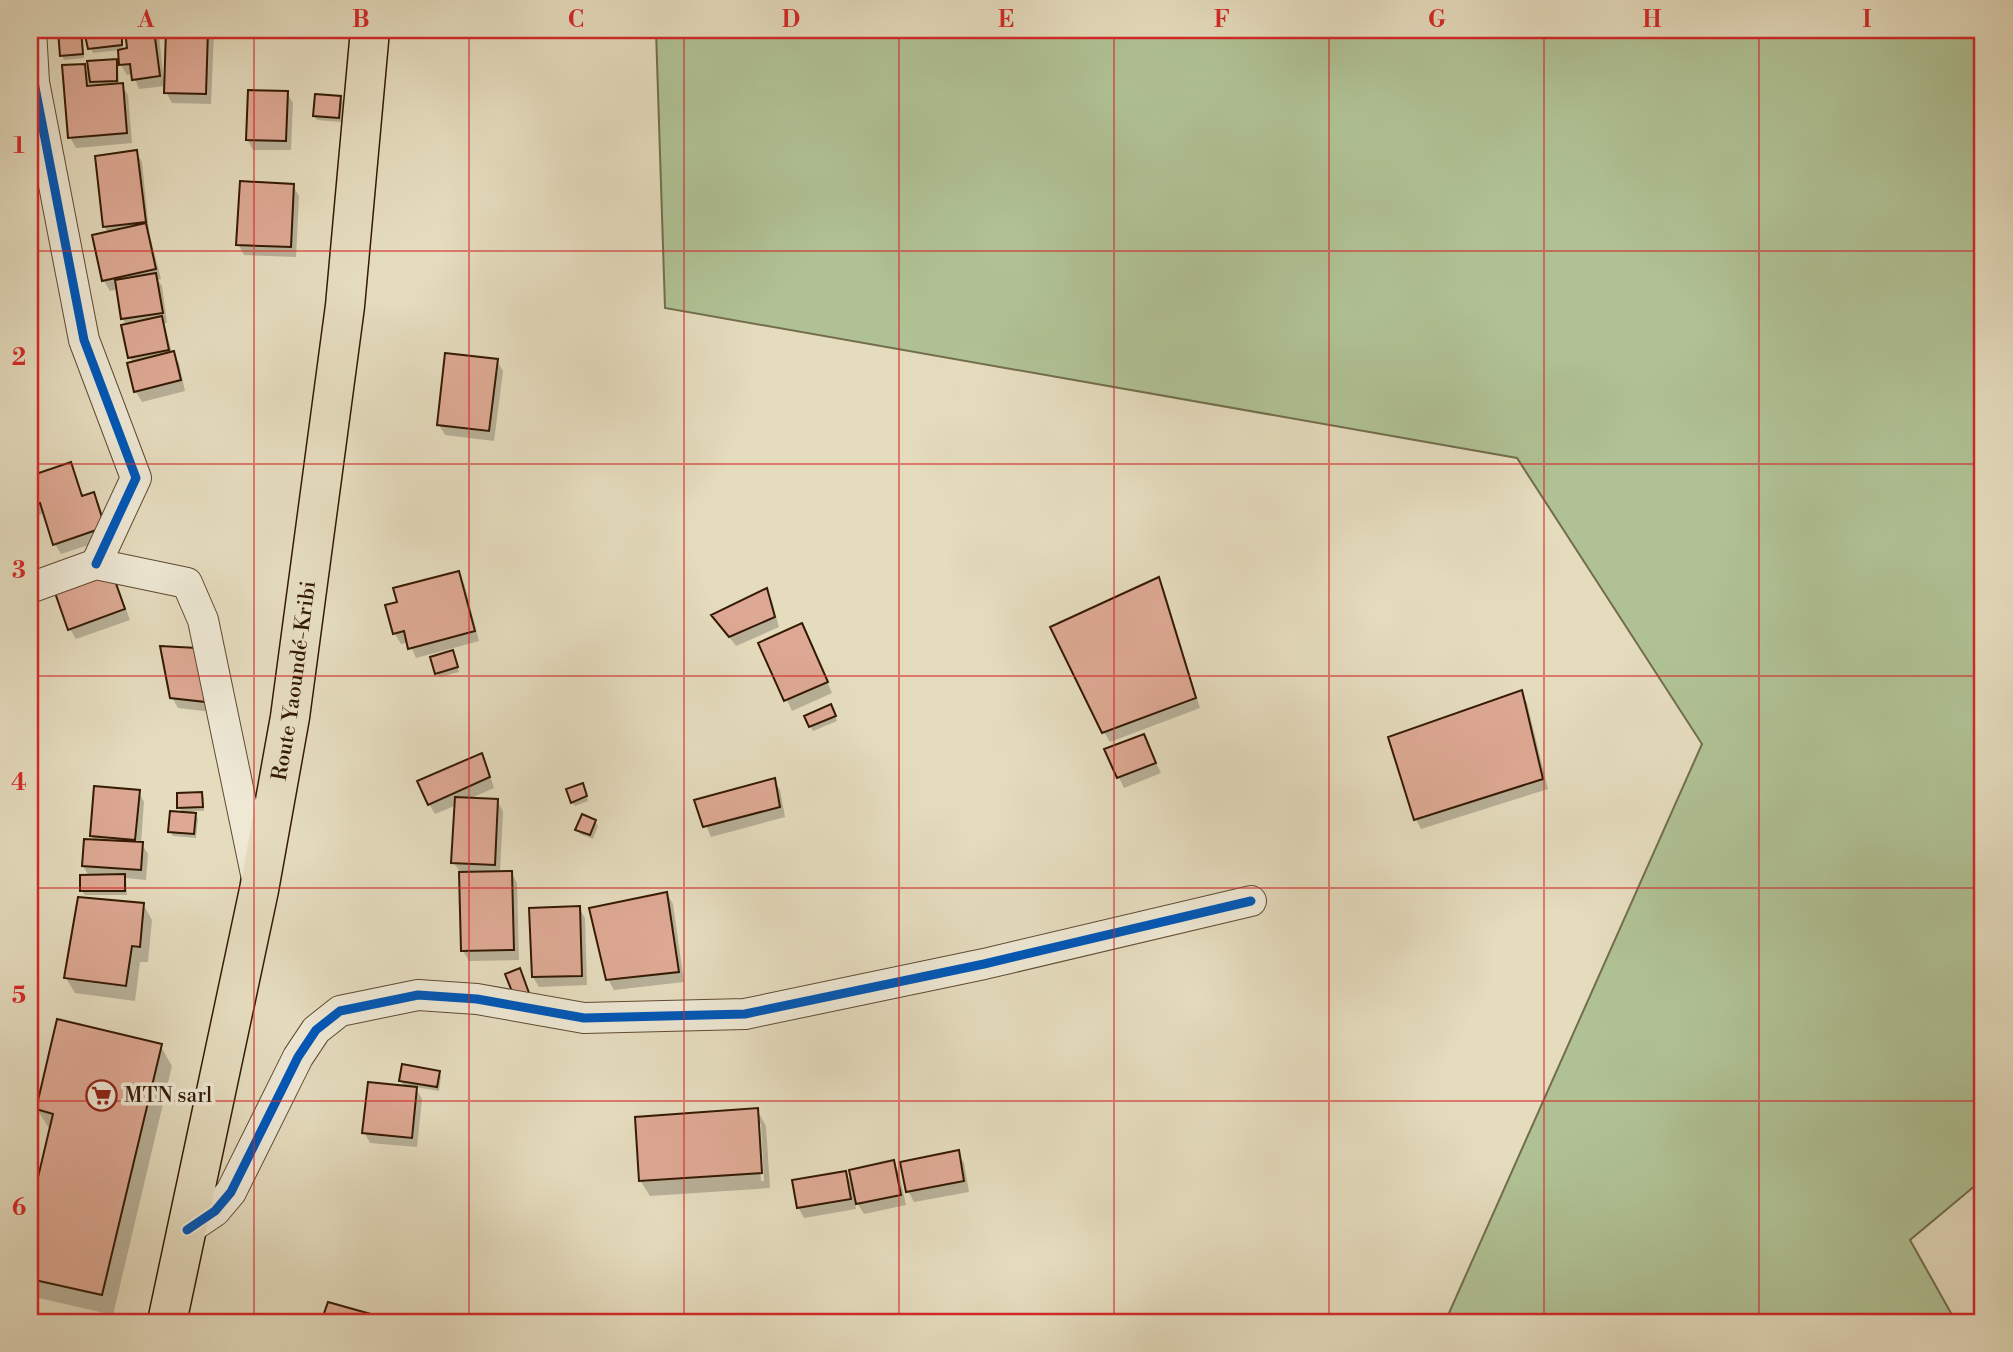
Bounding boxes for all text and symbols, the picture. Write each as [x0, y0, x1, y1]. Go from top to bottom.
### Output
text: A [137, 6, 155, 34]
text: B [352, 6, 370, 34]
text: C [568, 6, 584, 34]
text: D [782, 6, 800, 34]
text: E [998, 6, 1014, 34]
text: F [1214, 6, 1230, 34]
text: G [1428, 6, 1446, 34]
text: H [1643, 6, 1662, 34]
text: I [1863, 6, 1872, 34]
text: 1 [13, 132, 25, 160]
text: 2 [12, 344, 26, 372]
text: 3 [12, 557, 26, 585]
street label: Route Yaoundé-Kribi [267, 579, 322, 783]
text: 4 [11, 769, 27, 797]
text: 5 [12, 982, 26, 1010]
supermarket icon: MTN sarl [84, 1078, 118, 1112]
place label: MTN sarl [124, 1083, 212, 1109]
text: 6 [12, 1194, 26, 1222]

